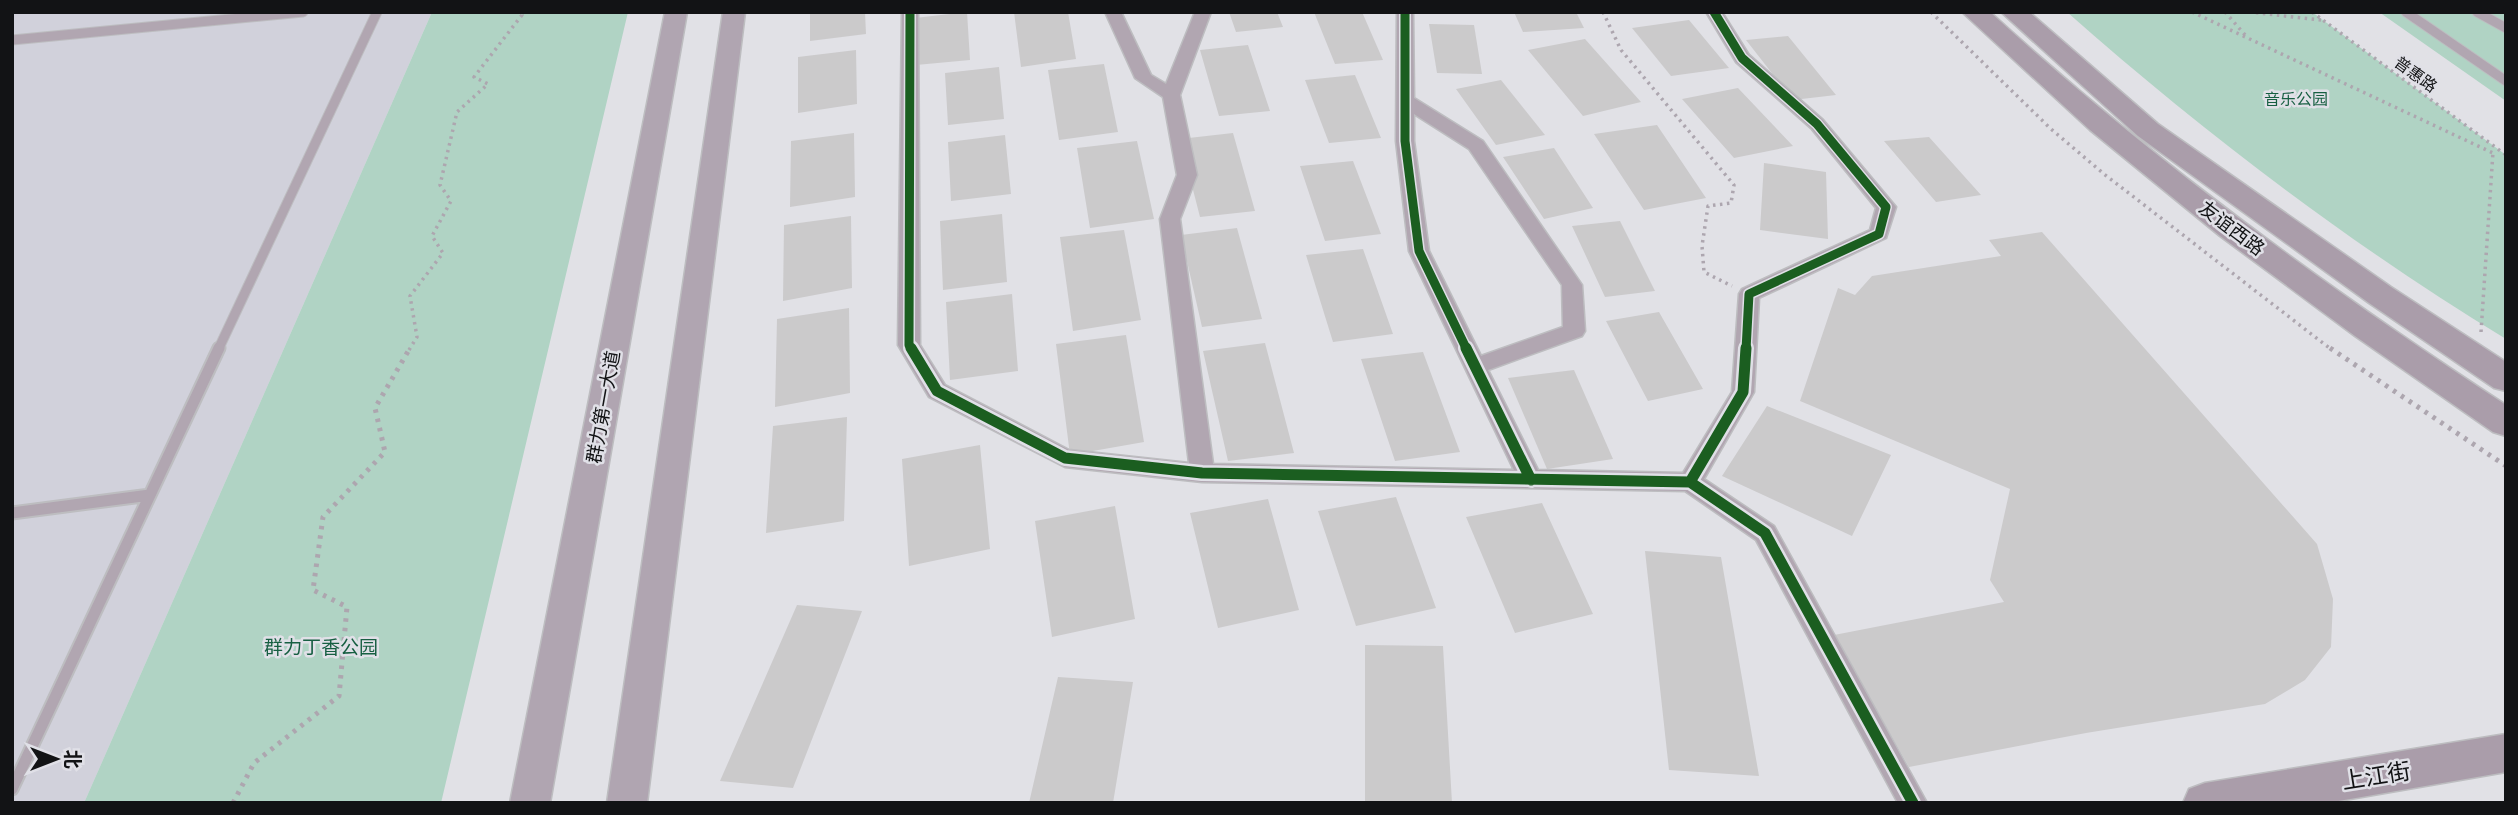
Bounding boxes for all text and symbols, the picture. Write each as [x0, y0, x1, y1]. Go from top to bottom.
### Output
street label: 普惠路 [2390, 51, 2442, 97]
park label: 音乐公园 [2264, 88, 2328, 110]
street label: 友谊西路 [2194, 195, 2270, 261]
street label: 群力第一大道 [580, 349, 626, 465]
park label: 群力丁香公园 [264, 634, 378, 660]
north arrow [21, 724, 91, 794]
text: 北 [60, 749, 86, 769]
street label: 上江街 [2339, 754, 2413, 796]

